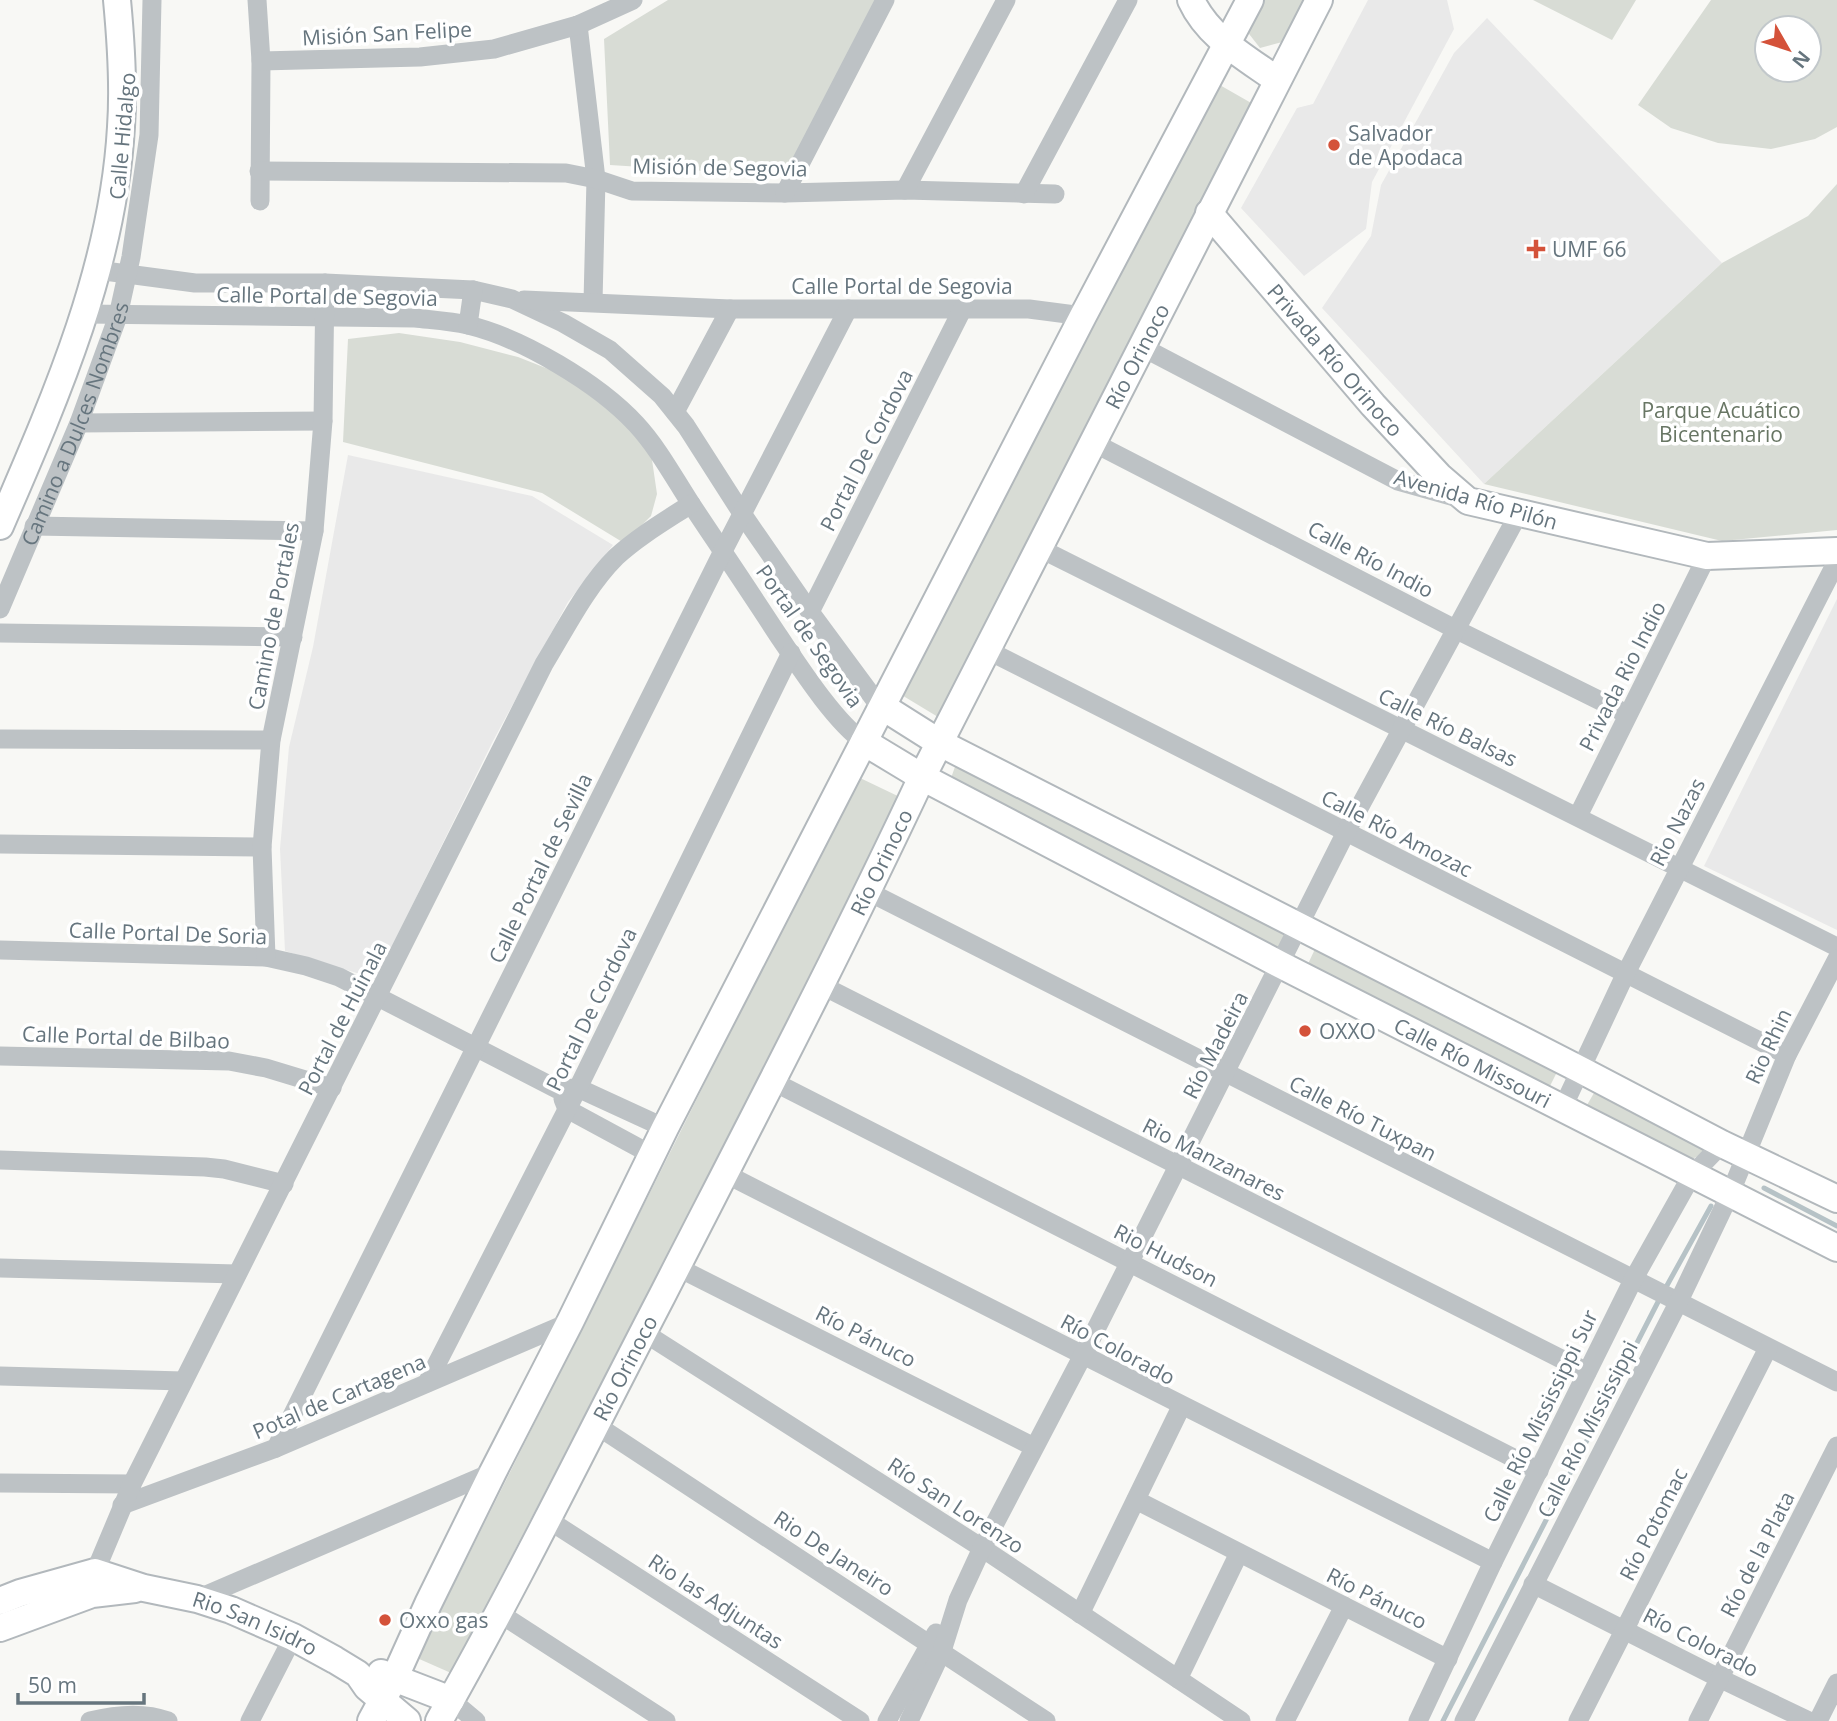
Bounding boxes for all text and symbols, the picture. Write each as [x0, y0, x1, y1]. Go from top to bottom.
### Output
north arrow [1753, 14, 1823, 84]
street label: Misión San Felipe [301, 15, 473, 51]
text: N [1786, 46, 1816, 74]
street label: Calle Hidalgo [103, 71, 141, 201]
place label: Salvador de Apodaca [1348, 119, 1463, 171]
marker: Salvador de Apodaca [1326, 137, 1342, 153]
street label: Misión de Segovia [632, 151, 808, 183]
place label: UMF 66 [1552, 235, 1627, 263]
marker: UMF 66 [1526, 239, 1546, 259]
street label: Calle Portal de Segovia [791, 272, 1013, 300]
street label: Privada Río Orinoco [1261, 278, 1409, 443]
street label: Calle Portal de Segovia [216, 280, 438, 312]
street label: Camino a Dulces Nombres [15, 299, 135, 550]
street label: Río Orinoco [1098, 299, 1176, 414]
street label: Portal De Cordova [813, 364, 919, 536]
park label: Parque Acuático Bicentenario [1641, 396, 1801, 448]
street label: Avenida Río Pilón [1391, 462, 1561, 536]
street label: Calle Río Indio [1303, 514, 1439, 604]
street label: Camino de Portales [241, 520, 305, 712]
street label: Portal de Segovia [750, 559, 870, 713]
street label: Privada Rio Indio [1572, 596, 1672, 756]
street label: Calle Río Balsas [1374, 681, 1522, 773]
street label: Calle Portal de Sevilla [482, 768, 598, 968]
street label: Rio Nazas [1643, 773, 1711, 871]
street label: Calle Río Amozac [1317, 783, 1477, 883]
street label: Río Orinoco [844, 804, 919, 920]
street label: Calle Portal De Soria [68, 916, 268, 950]
street label: Portal De Cordova [539, 923, 643, 1095]
street label: Portal de Huinala [291, 936, 393, 1100]
street label: Río Madeira [1176, 986, 1254, 1104]
street label: Rio Rhin [1738, 1004, 1798, 1088]
street label: Calle Río Missouri [1389, 1011, 1556, 1114]
place label: OXXO [1319, 1017, 1376, 1045]
street label: Calle Portal de Bilbao [22, 1019, 230, 1055]
marker: OXXO [1297, 1023, 1313, 1039]
street label: Calle Río Tuxpan [1285, 1069, 1441, 1167]
street label: Rio Manzanares [1138, 1111, 1290, 1207]
street label: Rio Hudson [1109, 1217, 1223, 1293]
street label: Río Pánuco [811, 1299, 921, 1373]
street label: Calle Río Mississippi Sur [1478, 1306, 1602, 1526]
street label: Río Colorado [1056, 1307, 1180, 1391]
street label: Río Orinoco [586, 1310, 664, 1425]
street label: Calle Río Mississippi [1532, 1336, 1642, 1522]
street label: Potal de Cartagena [248, 1347, 430, 1445]
street label: Río San Lorenzo [882, 1450, 1030, 1560]
street label: Río Potomac [1613, 1463, 1693, 1585]
street label: Río de la Plata [1713, 1486, 1801, 1622]
street label: Rio De Janeiro [769, 1504, 899, 1602]
street label: Rio las Adjuntas [643, 1547, 789, 1655]
street label: Río Pánuco [1322, 1561, 1432, 1635]
street label: Rio San Isidro [189, 1585, 323, 1662]
street label: Río Colorado [1639, 1601, 1763, 1683]
place label: Oxxo gas [399, 1606, 489, 1634]
marker: Oxxo gas [377, 1612, 393, 1628]
scale bar [18, 1662, 144, 1706]
text: 50 m [28, 1671, 77, 1699]

